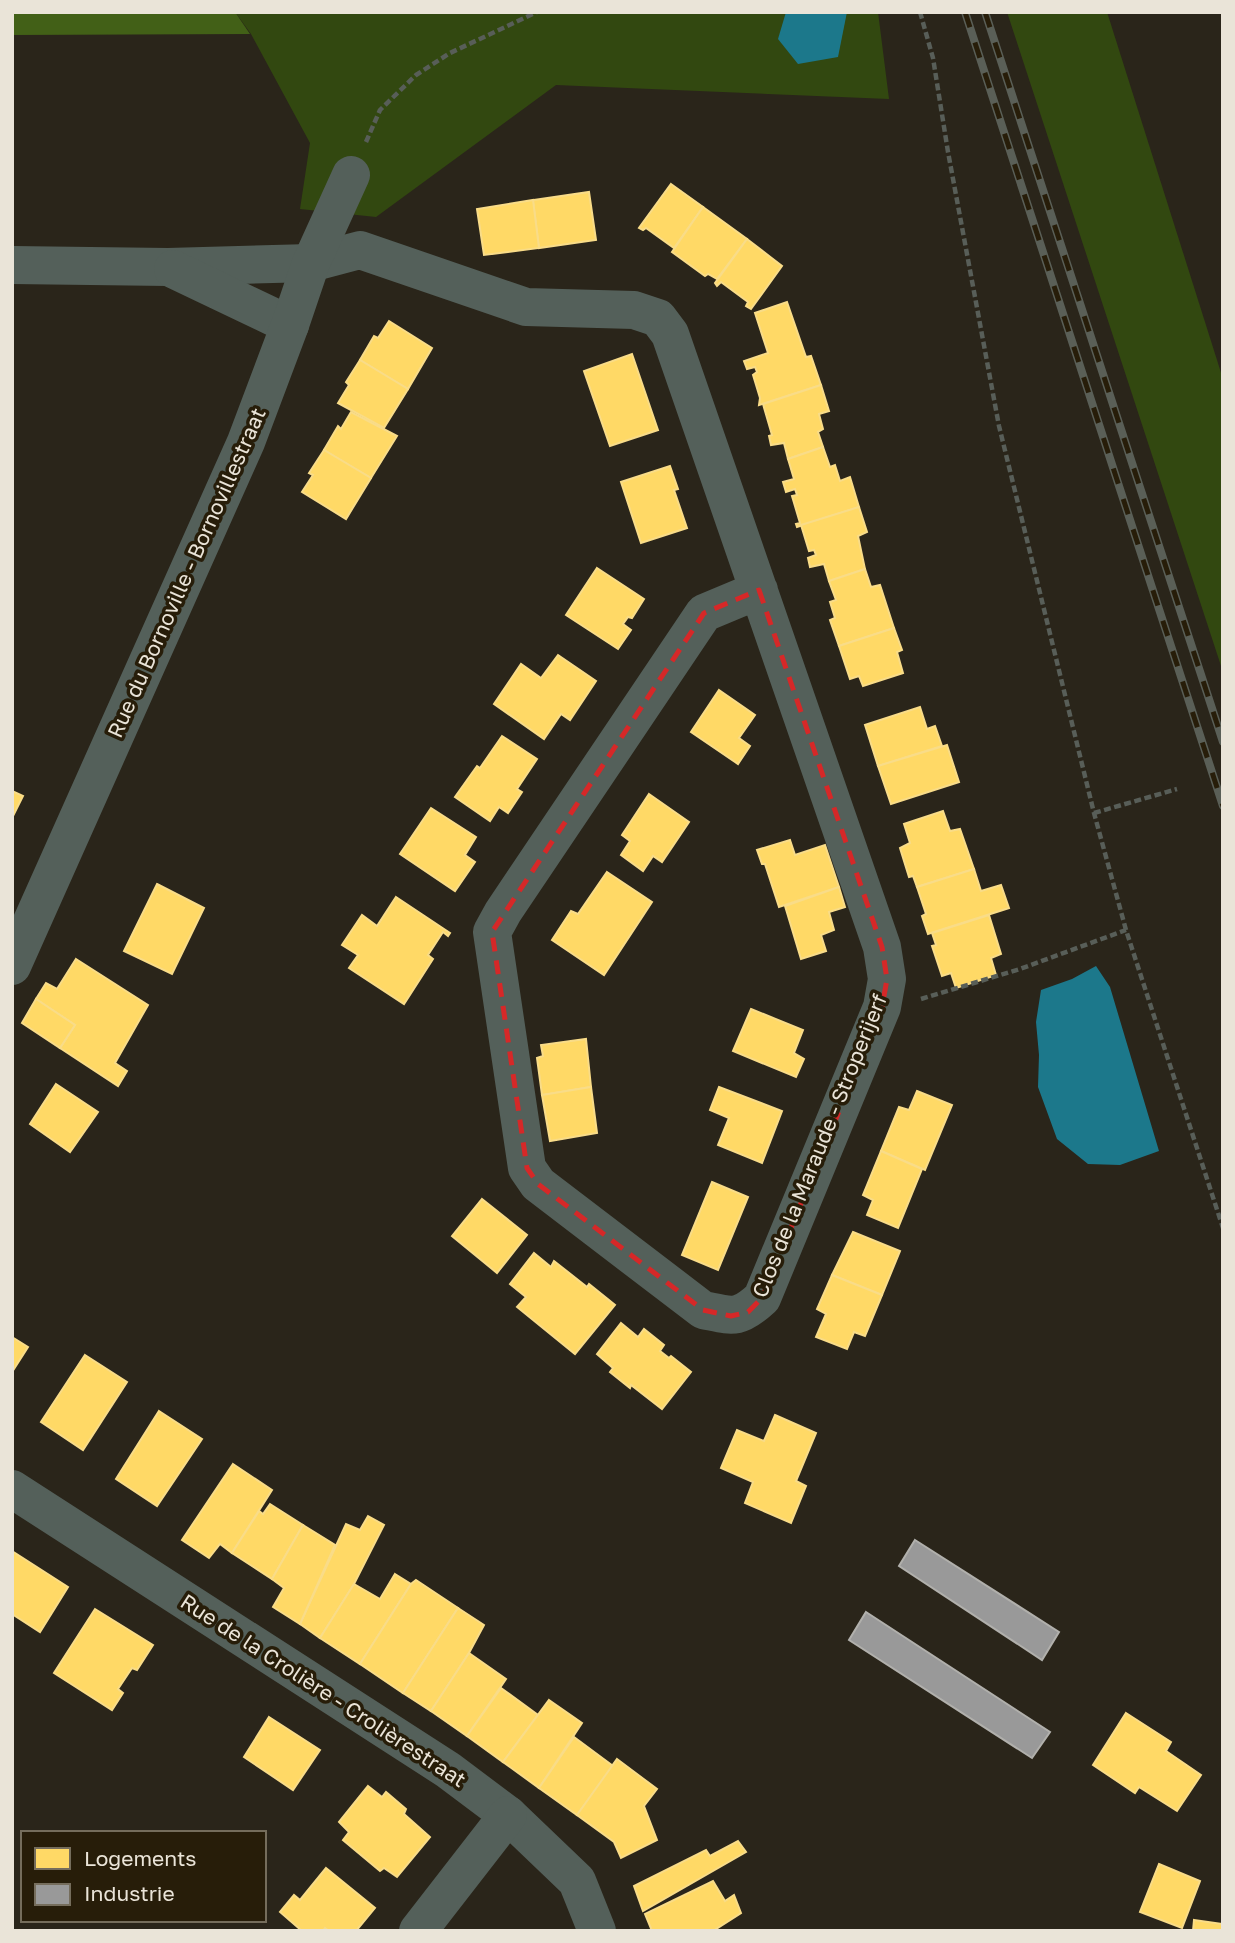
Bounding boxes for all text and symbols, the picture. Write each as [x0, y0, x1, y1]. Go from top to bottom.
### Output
street label: Rue du Bornoville - Bornovillestraat [101, 404, 271, 742]
street label: Clos de la Maraude - Stroperijerf [746, 990, 892, 1301]
street label: Rue de la Crolière - Crolièrestraat [176, 1588, 471, 1792]
legend [21, 1831, 266, 1922]
text: Logements [84, 1845, 196, 1871]
text: Industrie [84, 1880, 175, 1906]

